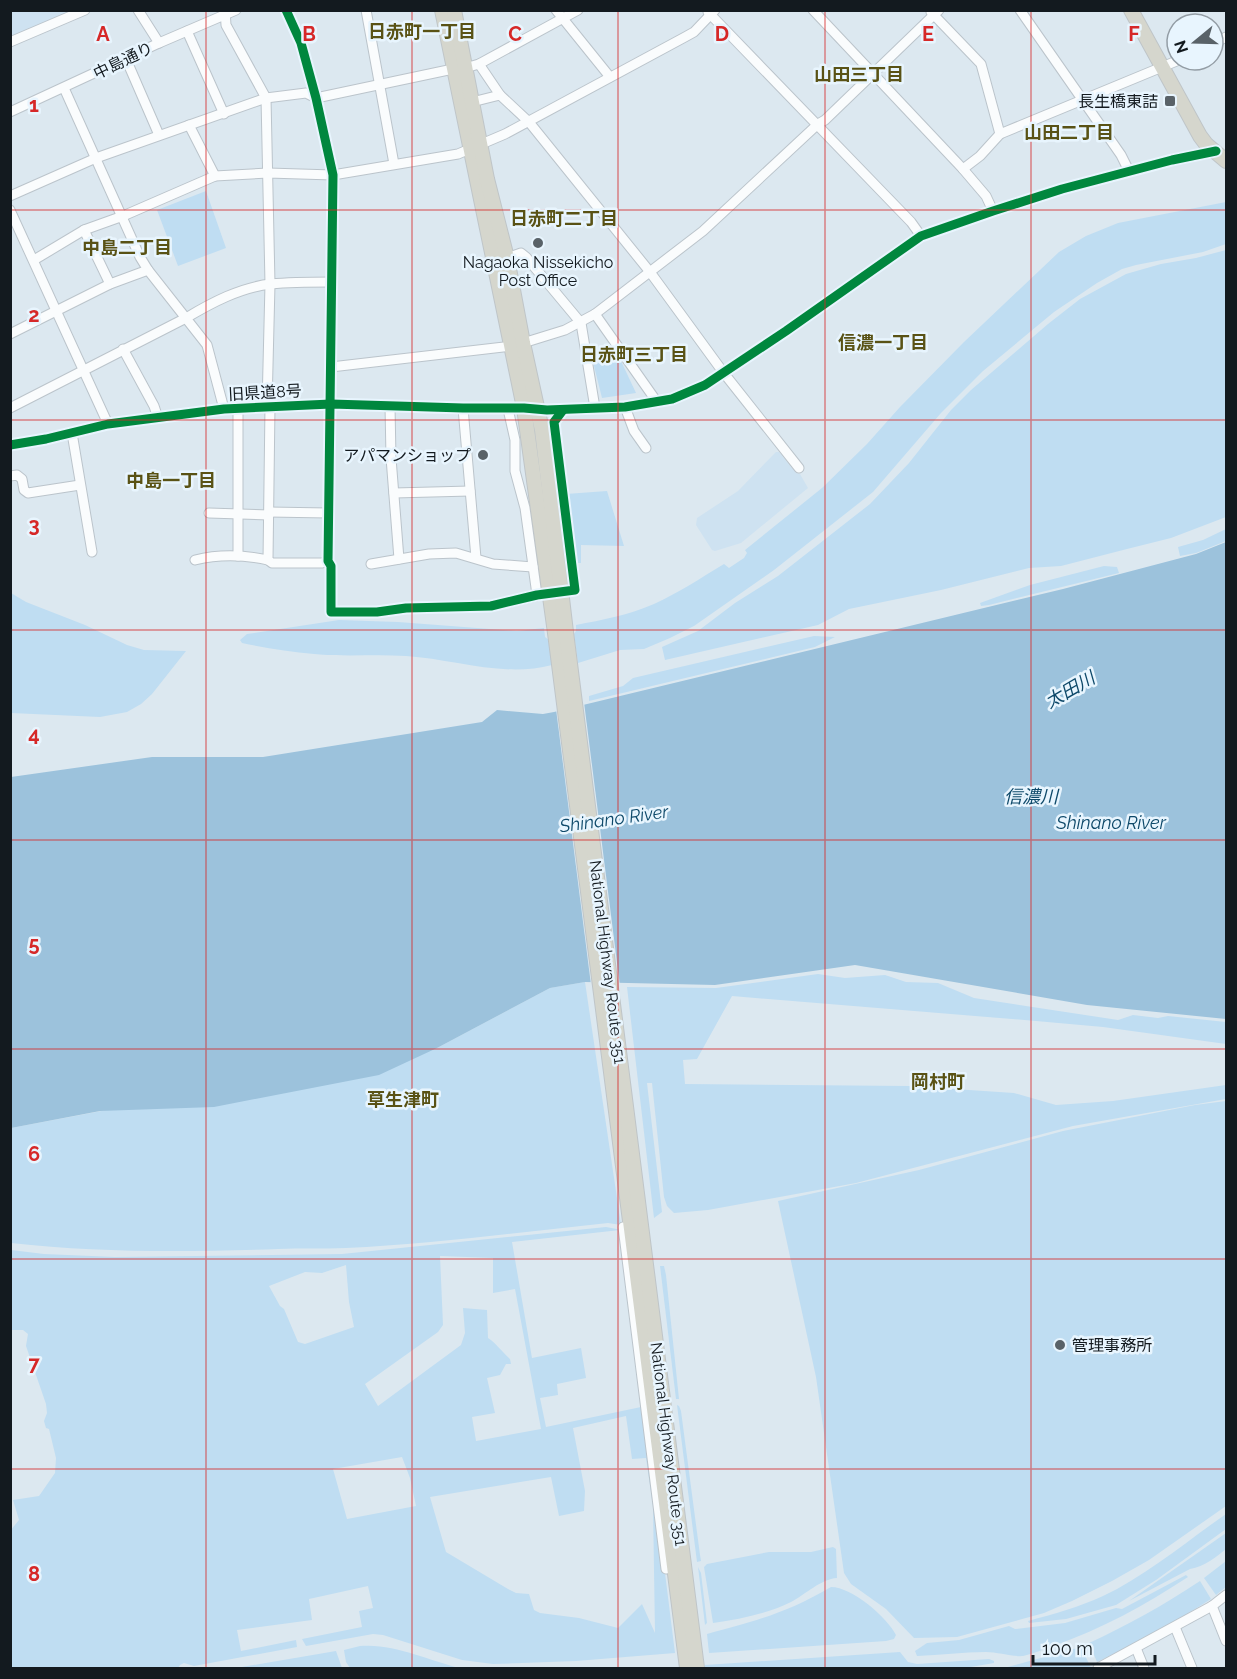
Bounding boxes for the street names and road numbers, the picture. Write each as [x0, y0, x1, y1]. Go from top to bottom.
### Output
street label: 中島通り [90, 38, 156, 83]
street label: 旧県道8号 [228, 381, 302, 404]
street label: National Highway Route 351 [586, 859, 629, 1065]
street label: National Highway Route 351 [647, 1341, 690, 1547]

